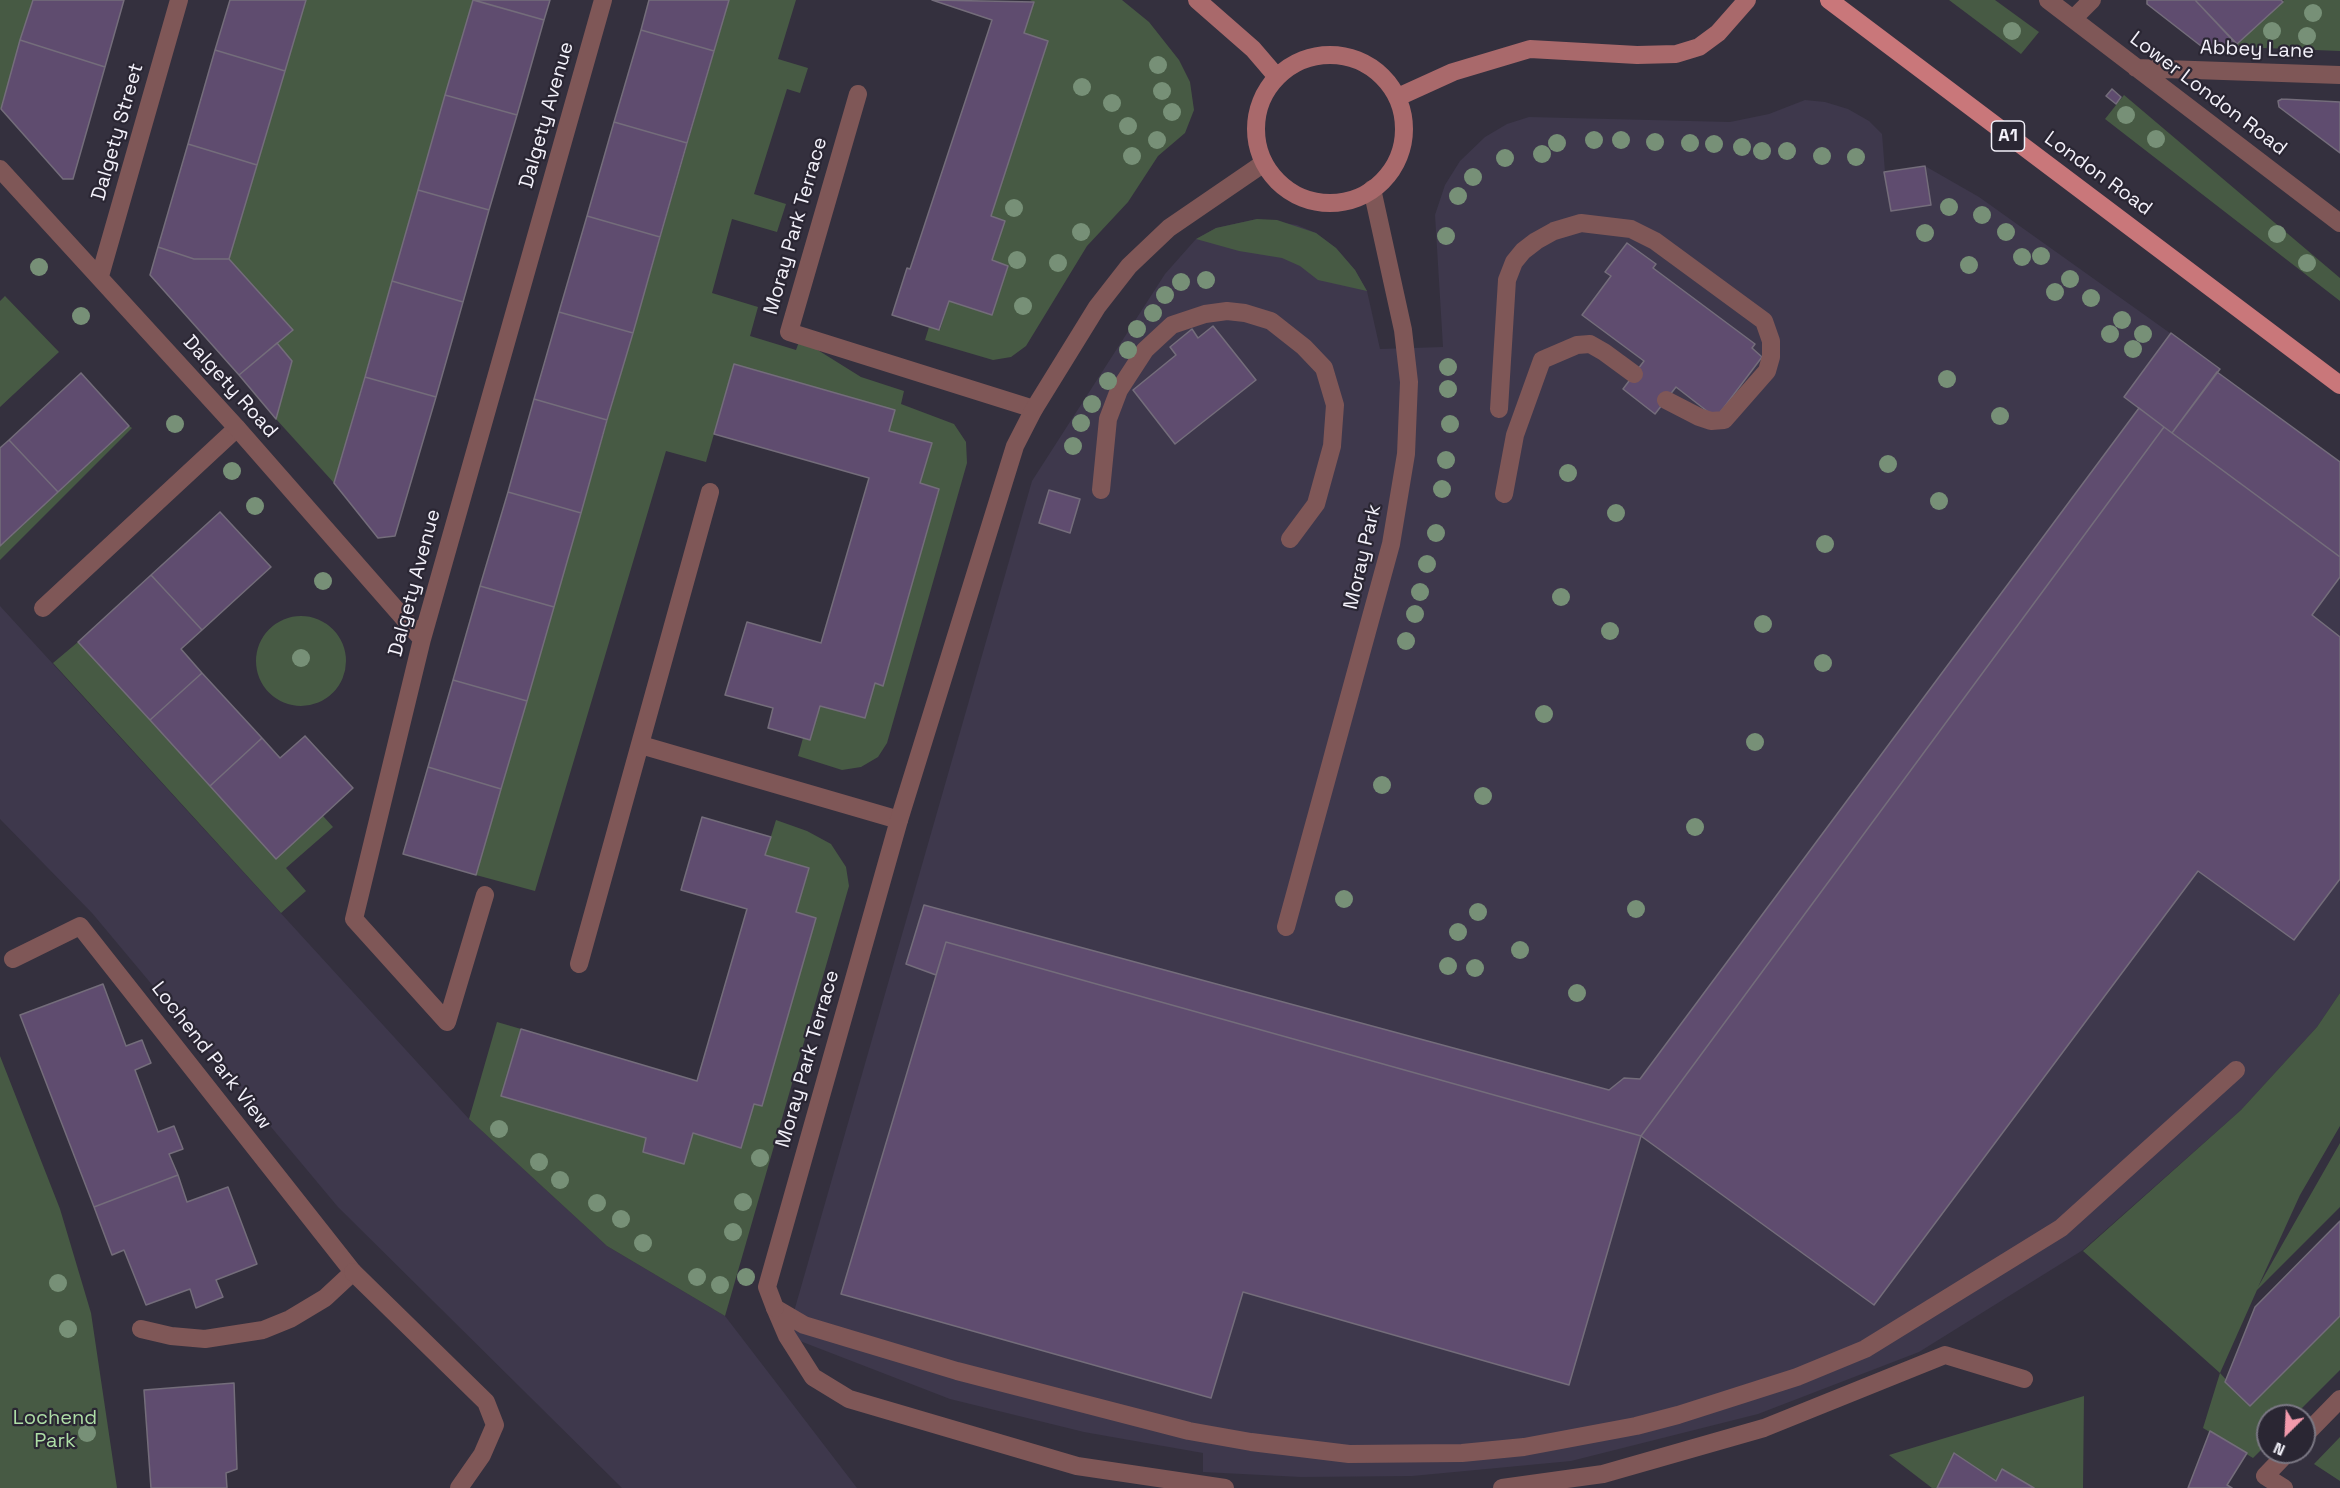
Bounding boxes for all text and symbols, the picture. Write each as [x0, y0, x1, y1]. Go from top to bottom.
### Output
street label: Lower London Road [2125, 27, 2291, 161]
street label: Abbey Lane [2200, 36, 2314, 64]
street label: Dalgety Avenue [515, 39, 579, 191]
street label: Dalgety Street [87, 61, 149, 203]
road number: A1 [1992, 121, 2024, 151]
street label: London Road [2039, 127, 2157, 221]
street label: Moray Park Terrace [759, 134, 833, 318]
street label: Dalgety Road [178, 331, 282, 443]
street label: Moray Park [1339, 502, 1387, 612]
street label: Dalgety Avenue [384, 507, 446, 659]
street label: Moray Park Terrace [771, 967, 845, 1151]
street label: Lochend Park View [146, 977, 276, 1135]
north arrow [2256, 1404, 2316, 1464]
park label: Lochend Park [13, 1407, 97, 1454]
text: N [2270, 1437, 2288, 1461]

